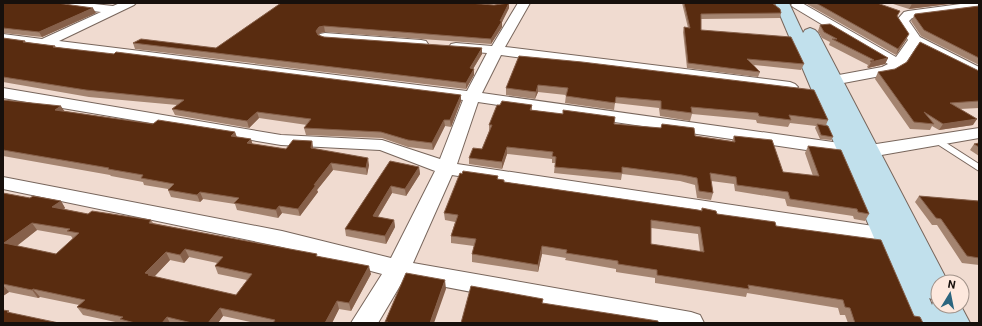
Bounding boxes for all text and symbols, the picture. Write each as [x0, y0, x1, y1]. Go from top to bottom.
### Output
north arrow [930, 274, 970, 314]
text: N [947, 278, 957, 292]

